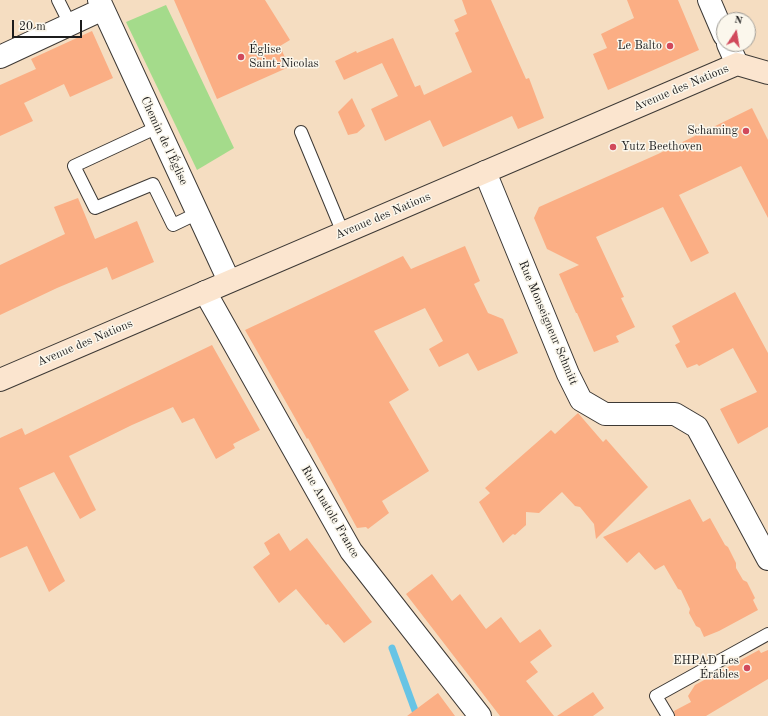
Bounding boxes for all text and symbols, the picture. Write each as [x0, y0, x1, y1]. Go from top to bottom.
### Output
scale bar [14, 12, 84, 38]
north arrow [716, 12, 756, 52]
text: N [733, 14, 744, 27]
text: 20 m [19, 21, 46, 33]
place label: Le Balto [617, 39, 662, 53]
marker: Le Balto [665, 41, 675, 51]
place label: Église Saint-Nicolas [249, 43, 319, 71]
marker: Église Saint-Nicolas [236, 52, 246, 62]
street label: Avenue des Nations [631, 61, 731, 115]
street label: Chemin de l'Église [137, 94, 191, 188]
place label: Schaming [687, 124, 738, 138]
marker: Schaming [741, 126, 751, 136]
place label: Yutz Beethoven [621, 140, 702, 154]
marker: Yutz Beethoven [608, 142, 618, 152]
street label: Avenue des Nations [333, 189, 433, 243]
street label: Rue Monseigneur Schmitt [515, 259, 581, 387]
street label: Avenue des Nations [35, 316, 135, 370]
street label: Rue Anatole France [298, 463, 362, 561]
place label: EHPAD Les Érables [673, 654, 739, 682]
marker: EHPAD Les Érables [742, 663, 752, 673]

